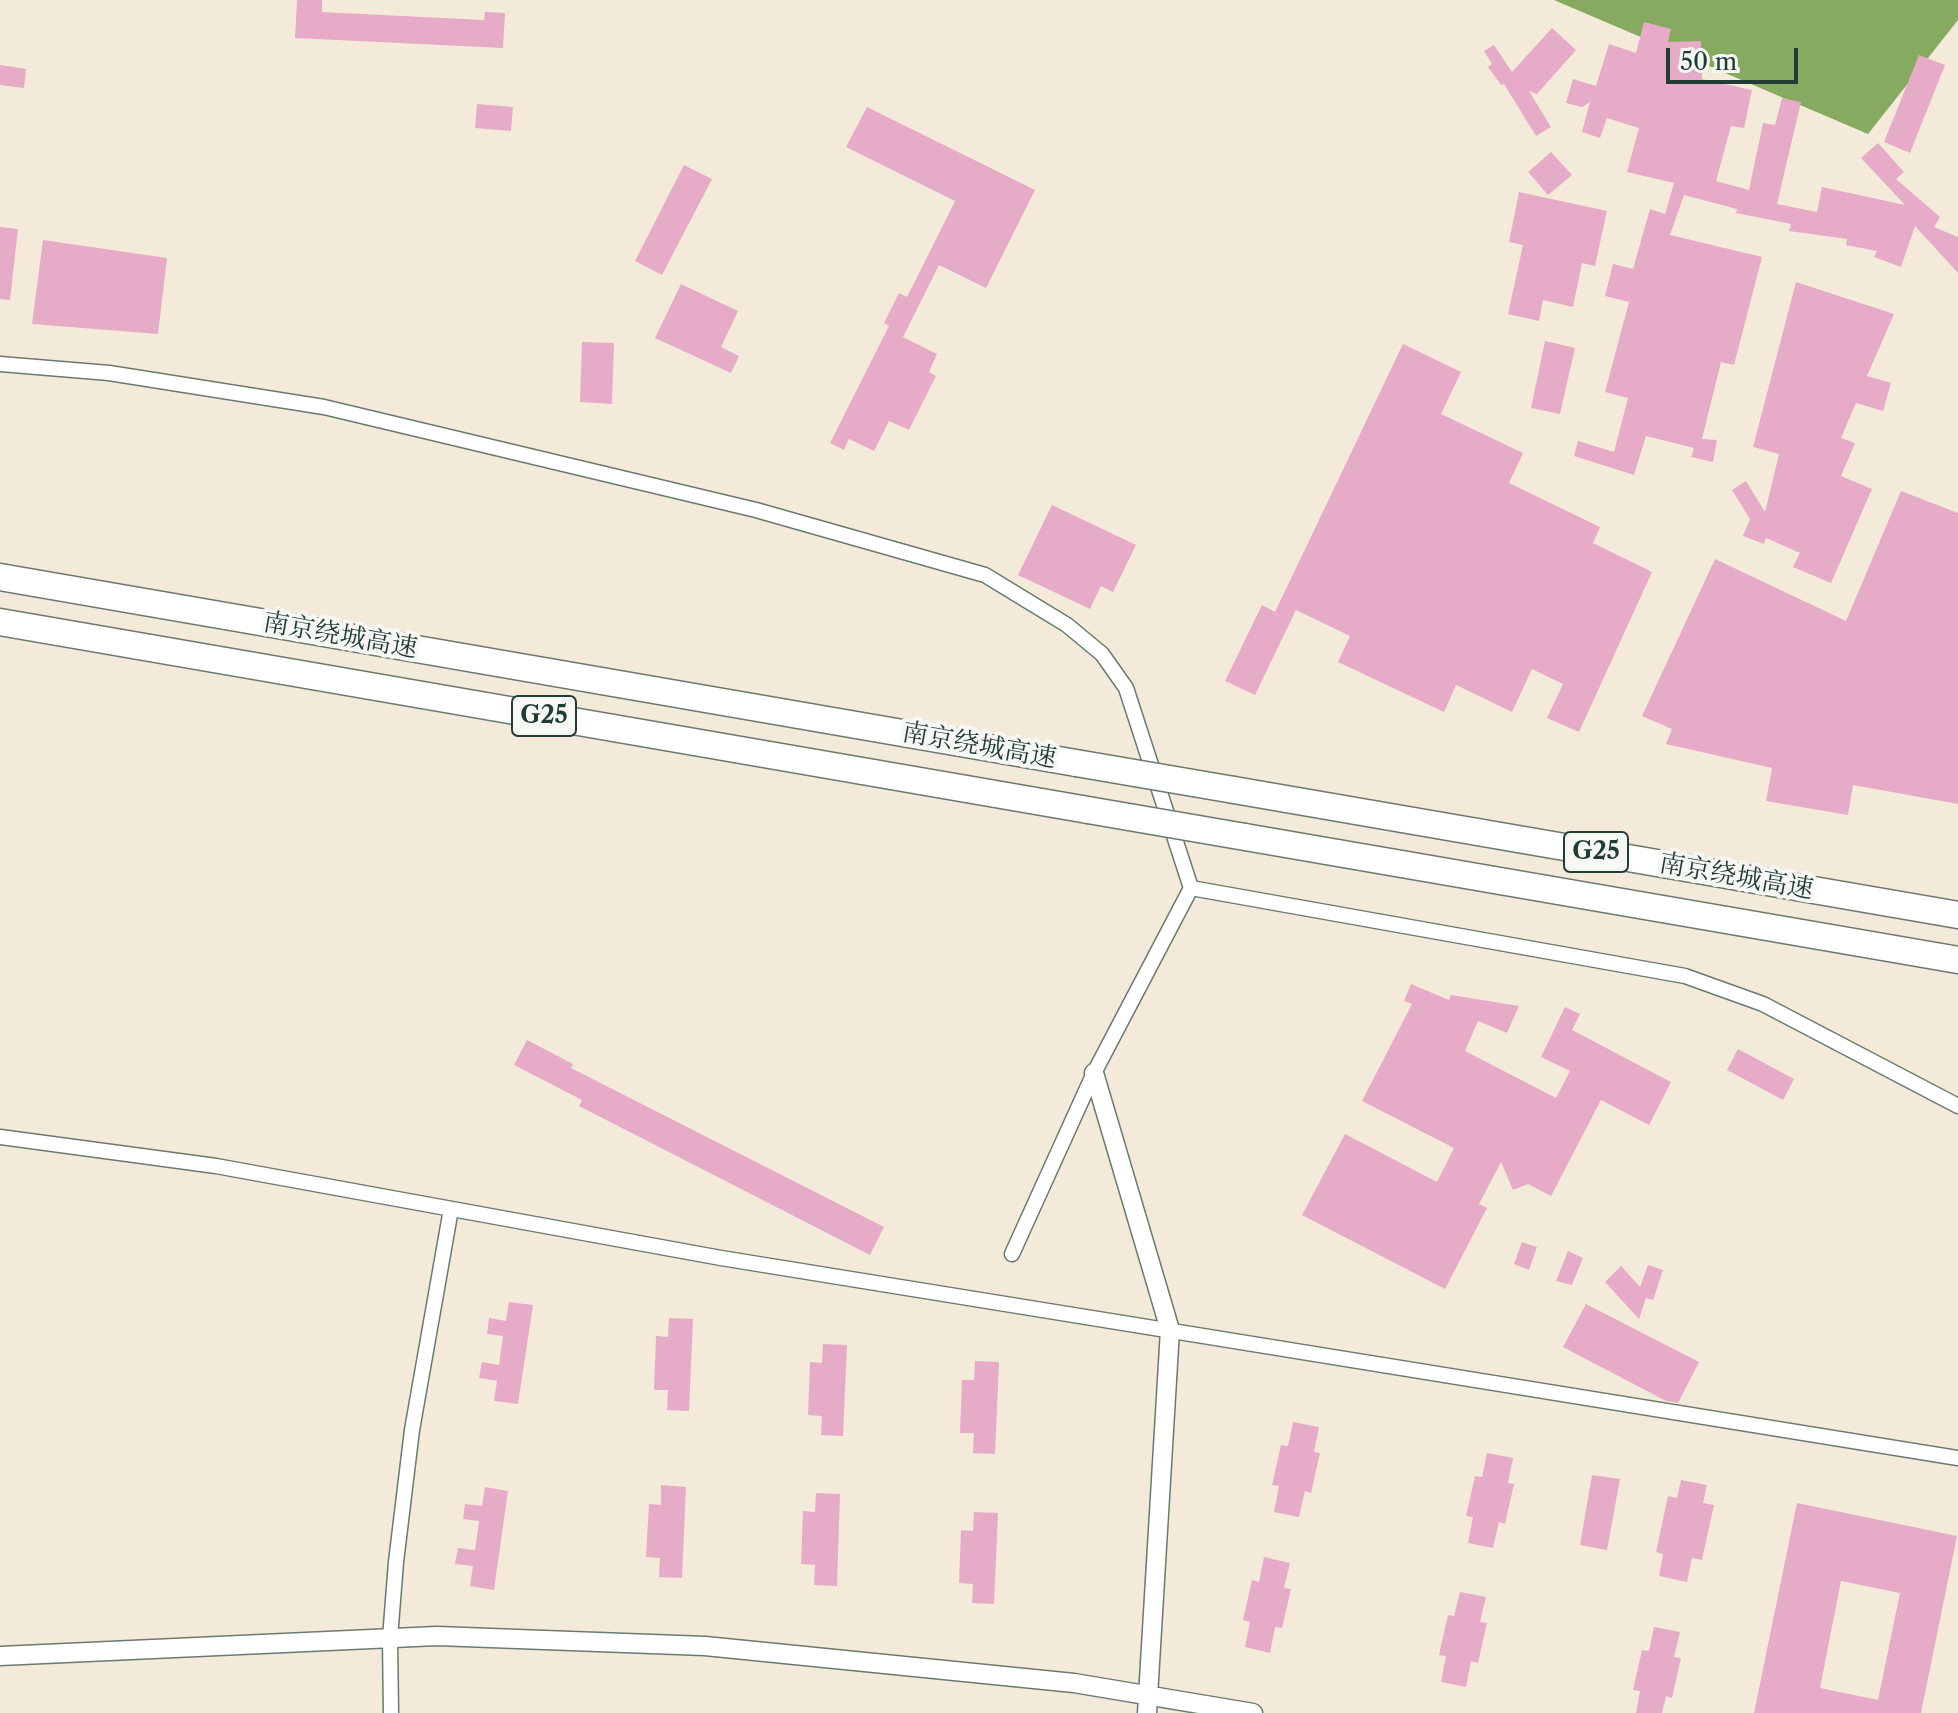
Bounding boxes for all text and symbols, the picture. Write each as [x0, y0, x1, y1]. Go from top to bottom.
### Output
scale bar [1670, 32, 1802, 82]
text: 50 m [1680, 47, 1737, 76]
street label: 南京绕城高速 [260, 607, 420, 665]
road number: G25 [512, 696, 576, 736]
street label: 南京绕城高速 [899, 717, 1059, 775]
road number: G25 [1564, 832, 1628, 872]
street label: 南京绕城高速 [1656, 848, 1816, 906]

